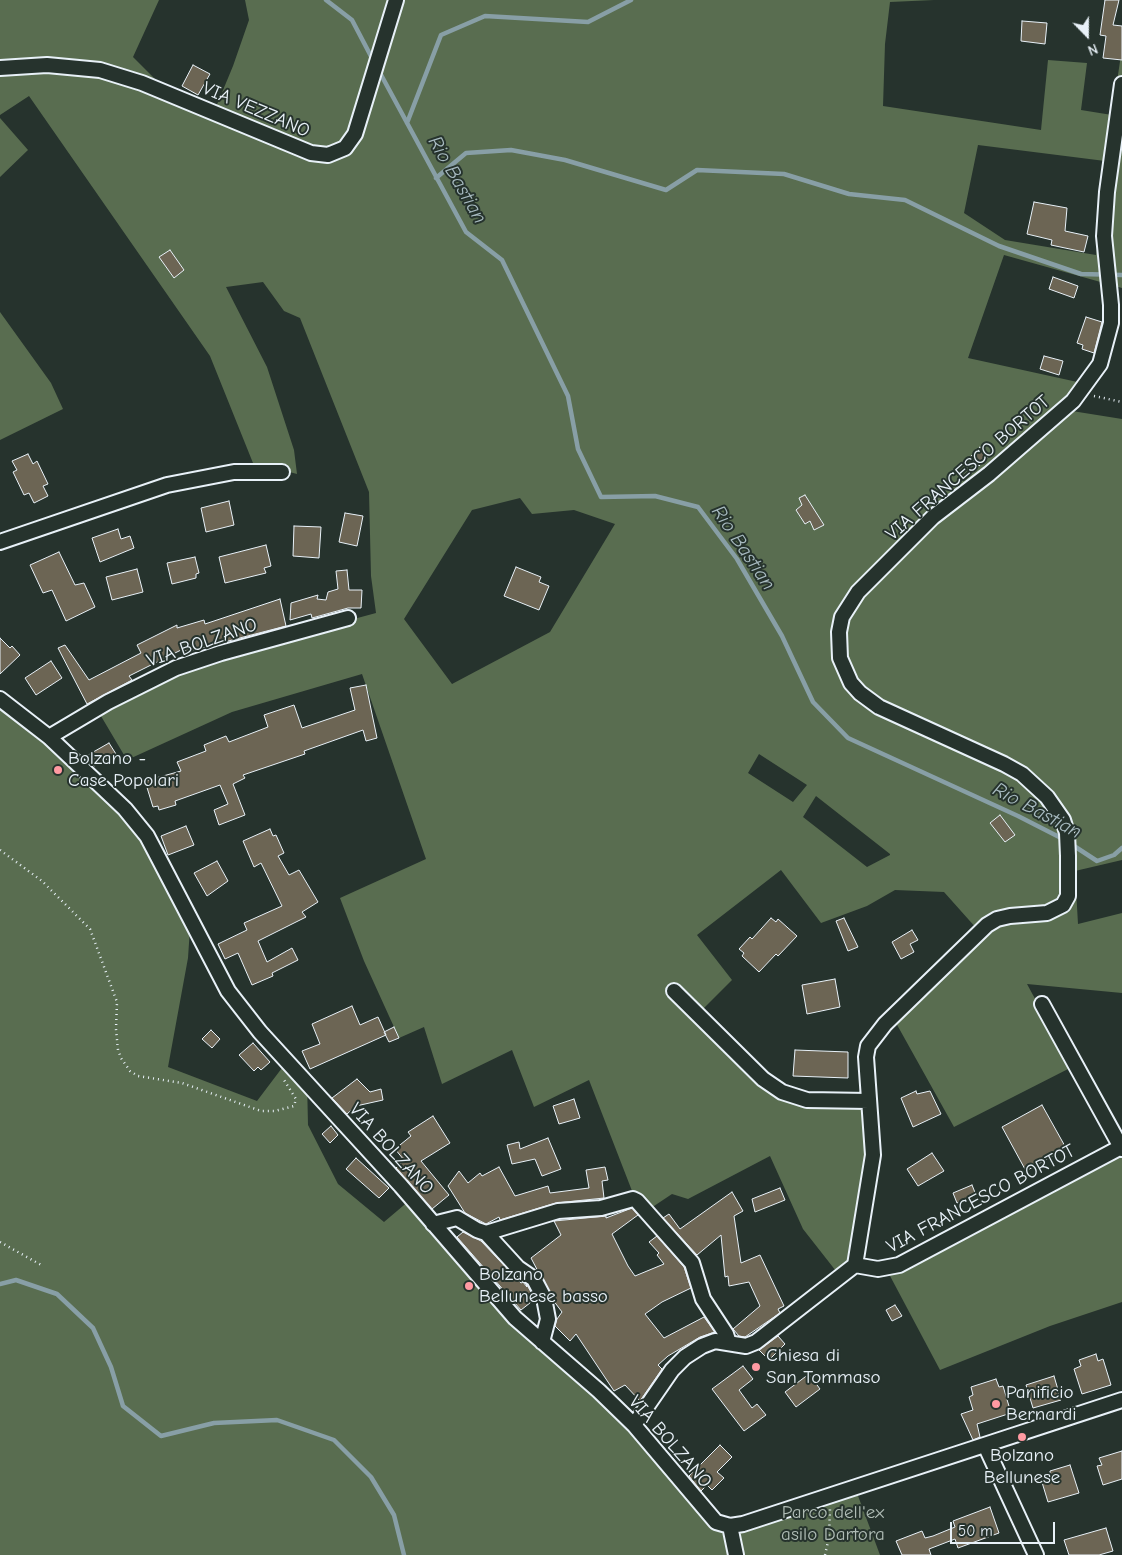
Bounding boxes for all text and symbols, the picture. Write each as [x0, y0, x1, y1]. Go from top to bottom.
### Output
north arrow [1062, 10, 1112, 60]
text: N [1085, 40, 1100, 59]
street label: VIA VEZZANO [199, 77, 313, 143]
water label: Rio Bastian [422, 132, 492, 228]
street label: VIA FRANCESCO BORTOT [881, 390, 1055, 546]
water label: Rio Bastian [706, 501, 780, 595]
street label: VIA BOLZANO [144, 613, 260, 673]
place label: Bolzano - Case Popolari [68, 748, 179, 792]
marker: Bolzano - Case Popolari [52, 764, 64, 776]
water label: Rio Bastian [989, 778, 1085, 844]
street label: VIA BOLZANO [344, 1099, 438, 1199]
street label: VIA FRANCESCO BORTOT [883, 1140, 1079, 1258]
place label: Bolzano Bellunese basso [479, 1264, 608, 1308]
marker: Bolzano Bellunese basso [463, 1280, 475, 1292]
place label: Chiesa di San Tommaso [766, 1345, 880, 1389]
marker: Chiesa di San Tommaso [750, 1361, 762, 1373]
place label: Panificio Bernardi [1006, 1382, 1077, 1426]
street label: VIA BOLZANO [624, 1391, 716, 1493]
marker: Panificio Bernardi [990, 1398, 1002, 1410]
marker: Bolzano Bellunese [1016, 1431, 1028, 1443]
place label: Bolzano Bellunese [984, 1445, 1060, 1489]
park label: Parco dell'ex asilo Dartora [781, 1502, 885, 1546]
scale bar [952, 1512, 1057, 1544]
text: 50 m [958, 1522, 993, 1540]

